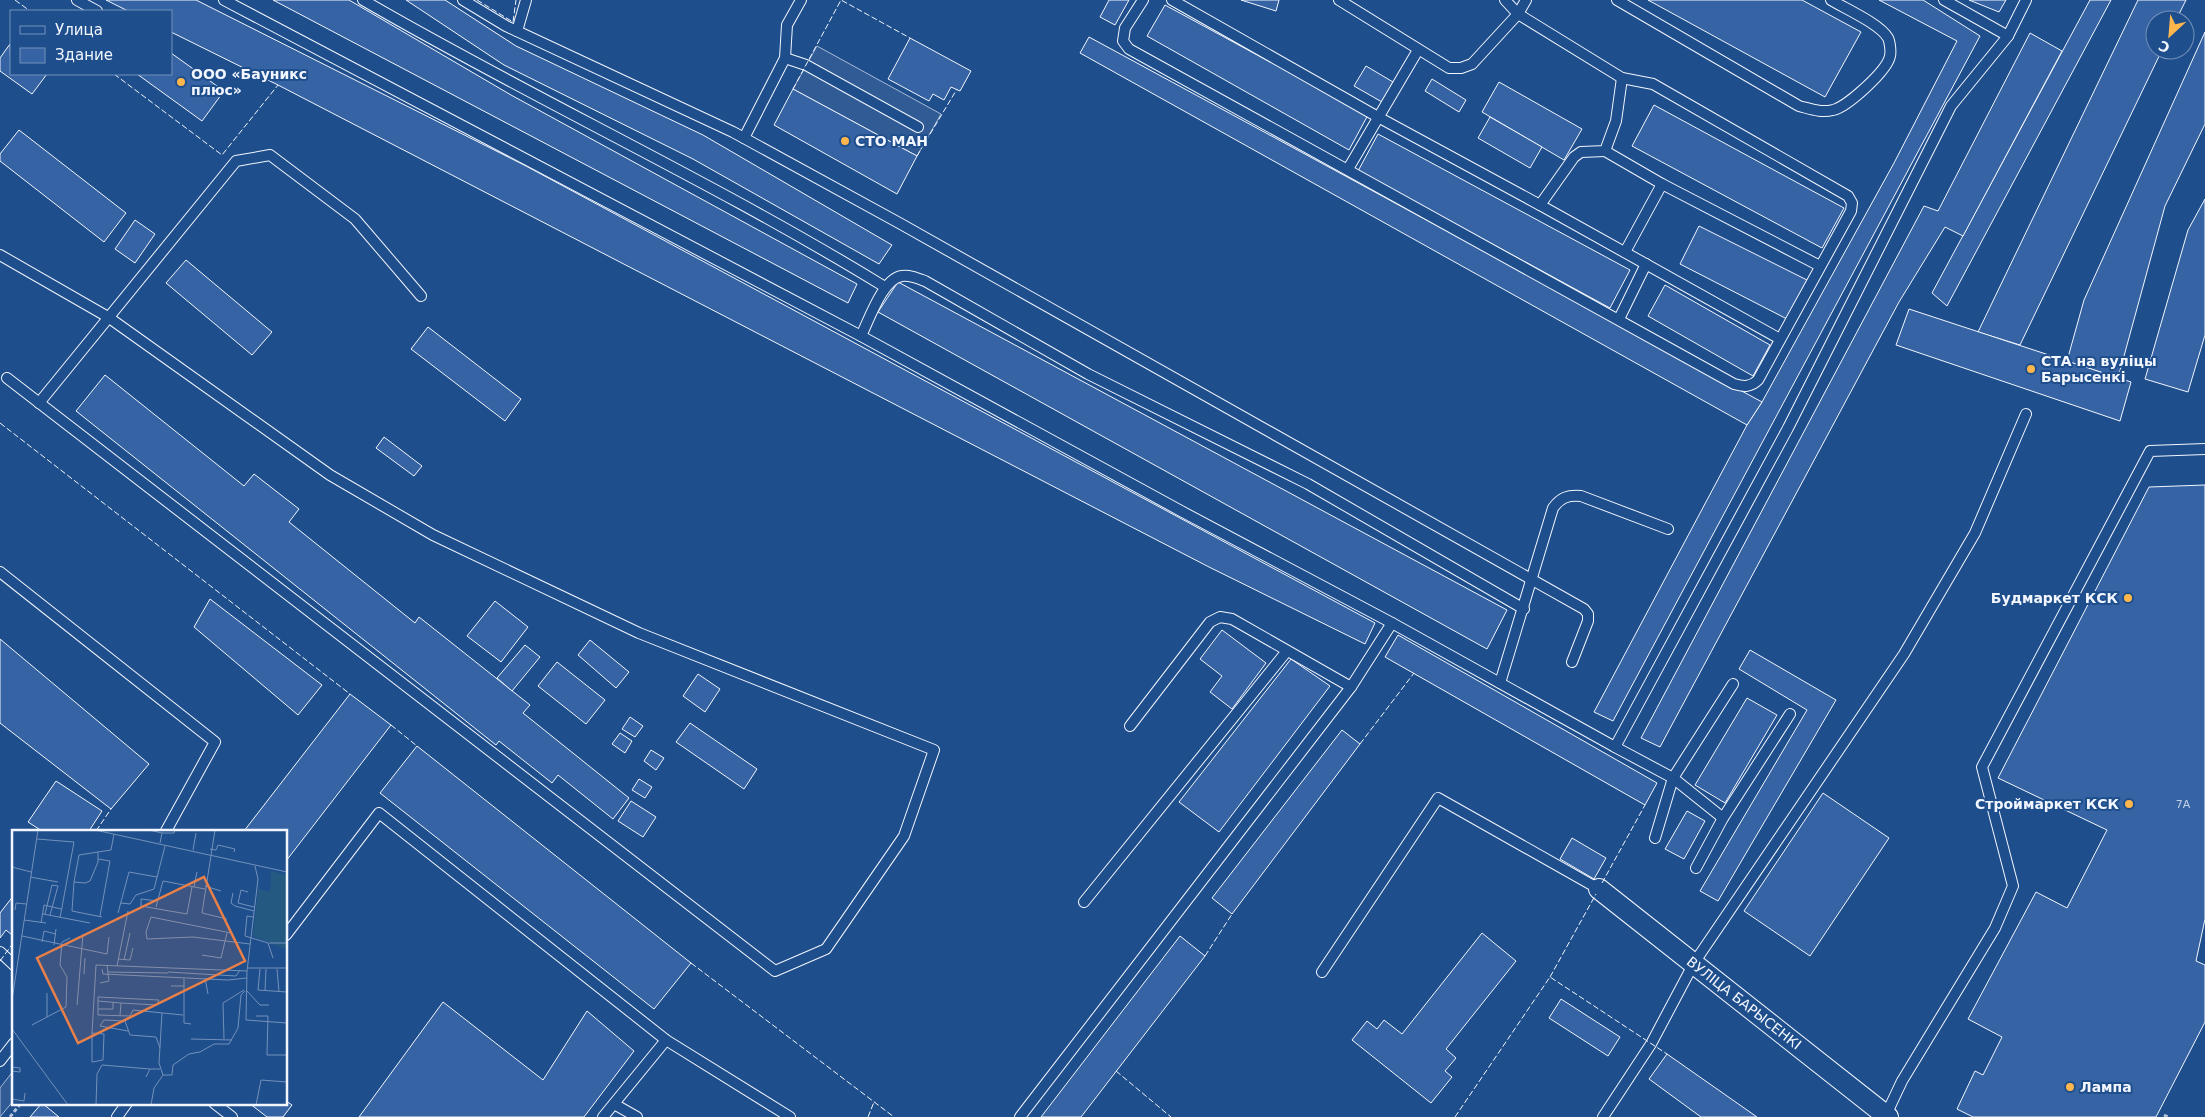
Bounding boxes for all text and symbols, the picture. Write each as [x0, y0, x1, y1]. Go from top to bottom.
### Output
legend [10, 10, 172, 75]
north arrow [2145, 10, 2195, 60]
text: Улица [55, 21, 103, 39]
text: С [2156, 37, 2172, 56]
text: Здание [55, 46, 113, 64]
place label: ООО «Бауникс плюс» [191, 66, 307, 98]
marker: ООО «Бауникс плюс» [175, 76, 187, 88]
place label: СТО МАН [855, 133, 928, 149]
marker: СТО МАН [839, 135, 851, 147]
place label: СТА на вуліцы Барысенкі [2041, 353, 2157, 385]
marker: СТА на вуліцы Барысенкі [2025, 363, 2037, 375]
place label: Будмаркет КСК [1991, 590, 2119, 606]
marker: Будмаркет КСК [2122, 592, 2134, 604]
place label: Строймаркет КСК [1975, 796, 2120, 812]
marker: Строймаркет КСК [2123, 798, 2135, 810]
house number: 7А [2176, 798, 2191, 811]
inset map [12, 830, 288, 1104]
street label: ВУЛІЦА БАРЫСЕНКІ [1684, 953, 1804, 1053]
place label: Лампа [2080, 1079, 2132, 1095]
marker: Лампа [2064, 1081, 2076, 1093]

